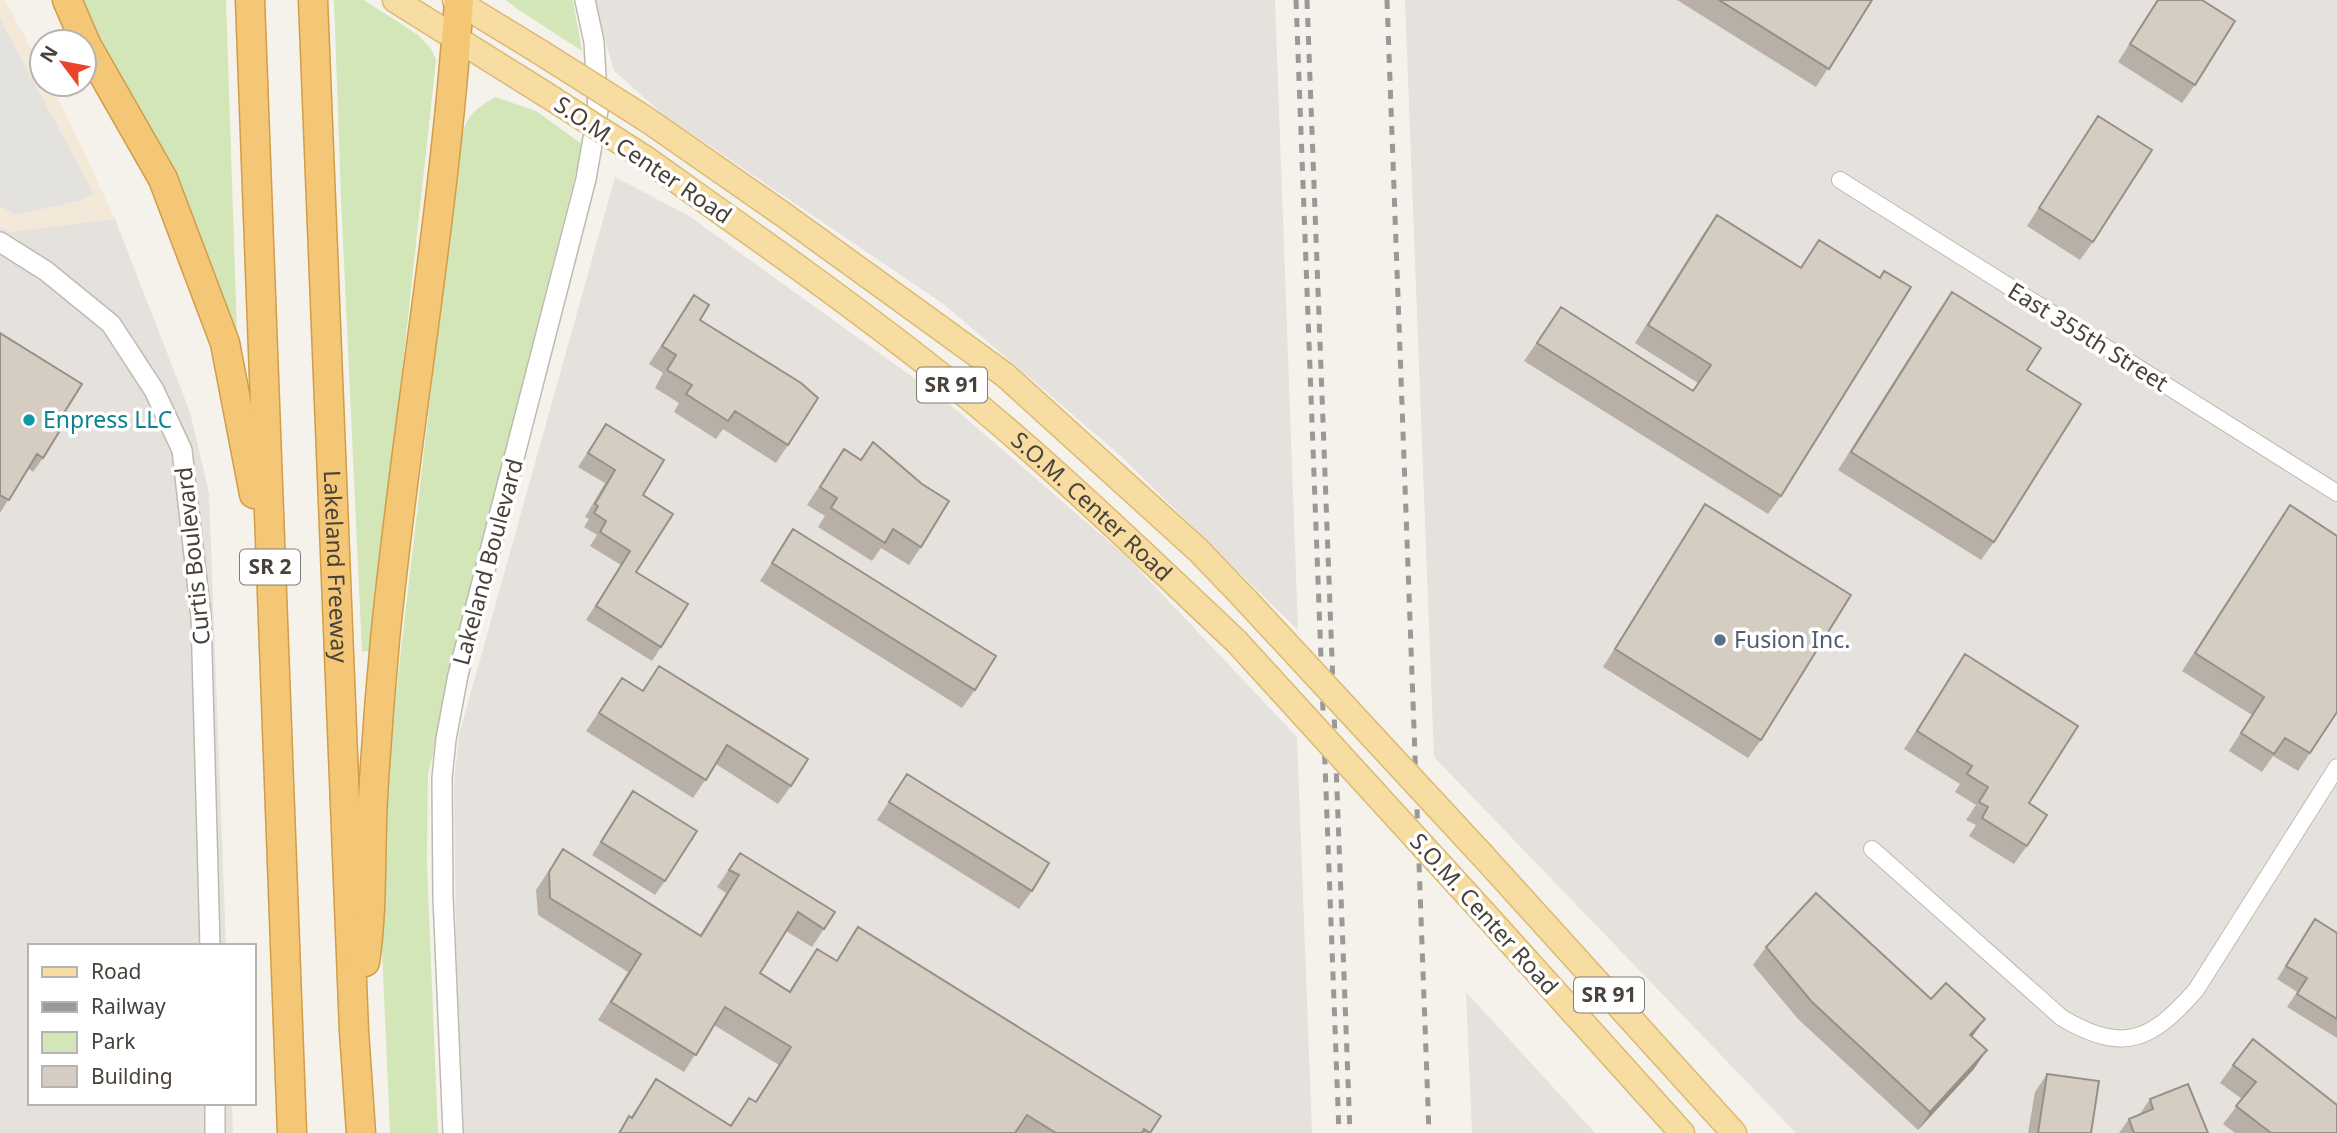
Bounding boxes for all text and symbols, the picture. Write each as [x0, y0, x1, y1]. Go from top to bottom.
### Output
north arrow [28, 28, 98, 98]
text: N [33, 41, 64, 67]
street label: S.O.M. Center Road [549, 88, 739, 230]
street label: East 355th Street [2002, 274, 2175, 398]
road number: SR 91 [917, 368, 987, 402]
place label: Enpress LLC [43, 403, 172, 435]
marker: Enpress LLC [21, 412, 37, 428]
street label: S.O.M. Center Road [1005, 424, 1180, 588]
street label: Lakeland Boulevard [444, 455, 530, 669]
street label: Curtis Boulevard [167, 466, 217, 647]
street label: Lakeland Freeway [317, 470, 356, 664]
road number: SR 2 [240, 550, 300, 584]
place label: Fusion Inc. [1734, 623, 1850, 655]
marker: Fusion Inc. [1712, 632, 1728, 648]
street label: S.O.M. Center Road [1403, 825, 1566, 1001]
legend [28, 944, 256, 1105]
text: Road [91, 957, 141, 985]
road number: SR 91 [1574, 978, 1644, 1012]
text: Railway [91, 992, 166, 1020]
text: Park [91, 1027, 136, 1055]
text: Building [91, 1062, 173, 1090]

